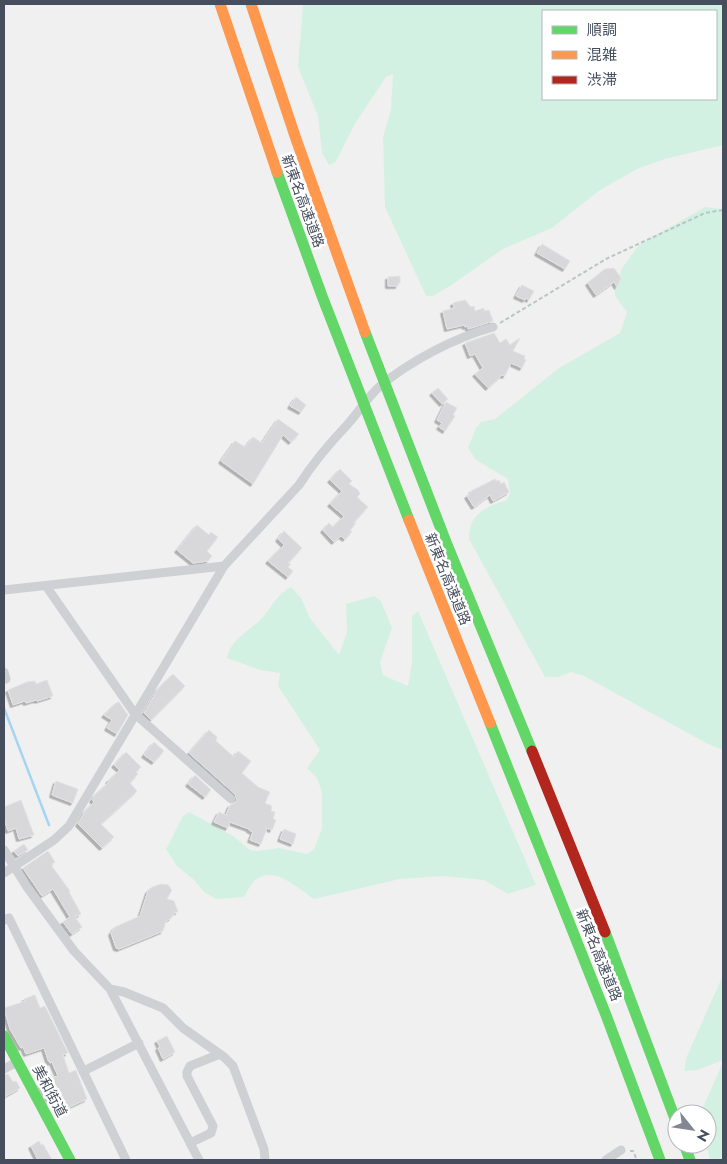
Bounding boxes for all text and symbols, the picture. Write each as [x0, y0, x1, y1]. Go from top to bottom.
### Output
legend [542, 10, 717, 100]
text: 順調 [587, 19, 617, 41]
text: 混雑 [587, 44, 617, 66]
text: 渋滞 [587, 69, 617, 91]
street label: 新東名高速道路 [277, 152, 329, 250]
street label: 新東名高速道路 [420, 530, 476, 628]
street label: 新東名高速道路 [571, 906, 627, 1004]
street label: 美和街道 [28, 1062, 72, 1120]
north arrow [667, 1104, 717, 1154]
text: N [692, 1126, 715, 1145]

